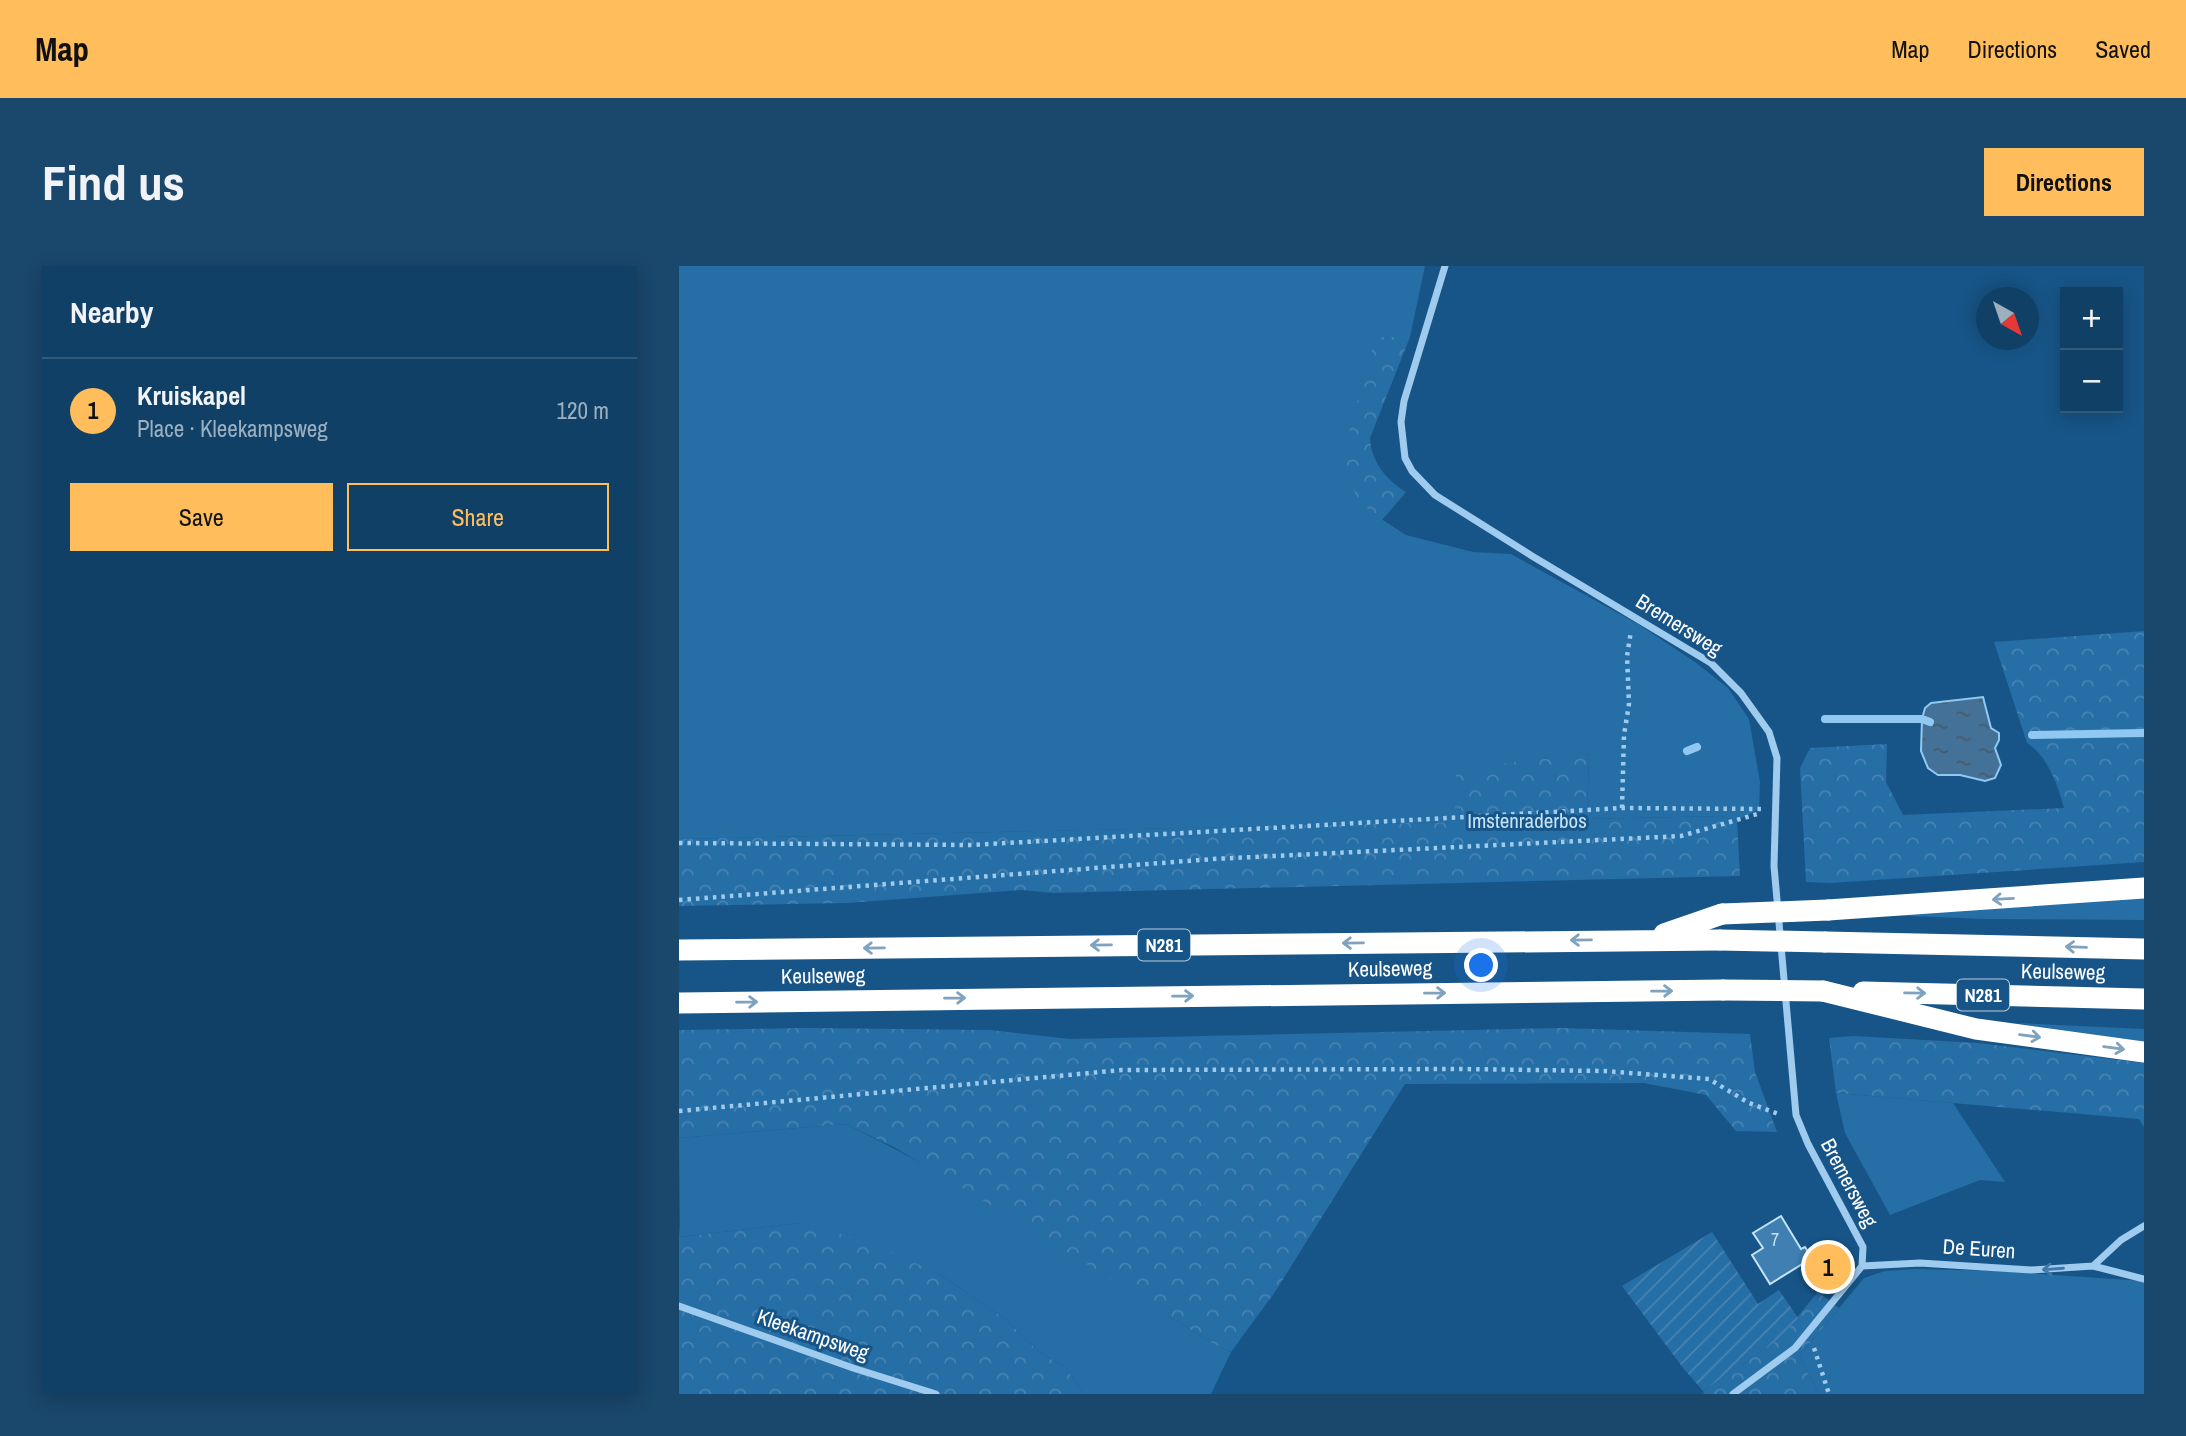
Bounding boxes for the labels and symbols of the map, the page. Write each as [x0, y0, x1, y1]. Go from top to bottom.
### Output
north arrow [1976, 287, 2039, 350]
street label: Bremersweg [1631, 587, 1728, 663]
park label: Imstenraderbos [1467, 806, 1587, 835]
one-way arrow [1991, 893, 2014, 906]
road number: N281 [1138, 930, 1190, 960]
one-way arrow [1569, 933, 1592, 947]
one-way arrow [1342, 936, 1365, 950]
one-way arrow [1090, 938, 1113, 952]
one-way arrow [2065, 940, 2088, 953]
one-way arrow [862, 941, 885, 955]
your location [1464, 948, 1498, 982]
street label: Keulseweg [1348, 953, 1433, 984]
street label: Keulseweg [2021, 956, 2106, 987]
street label: Keulseweg [781, 960, 866, 991]
road number: N281 [1957, 980, 2009, 1010]
one-way arrow [1651, 984, 1674, 998]
one-way arrow [1423, 986, 1446, 1000]
one-way arrow [1904, 986, 1927, 1000]
one-way arrow [1171, 989, 1194, 1003]
one-way arrow [944, 992, 967, 1005]
one-way arrow [735, 995, 758, 1009]
one-way arrow [2018, 1030, 2041, 1043]
one-way arrow [2102, 1041, 2125, 1054]
street label: Bremersweg [1814, 1133, 1885, 1233]
house number: 7 [1771, 1227, 1779, 1252]
street label: De Euren [1942, 1231, 2016, 1266]
pin: 1 [1805, 1241, 1851, 1293]
one-way arrow [2042, 1262, 2065, 1275]
street label: Kleekampsweg [753, 1302, 873, 1367]

